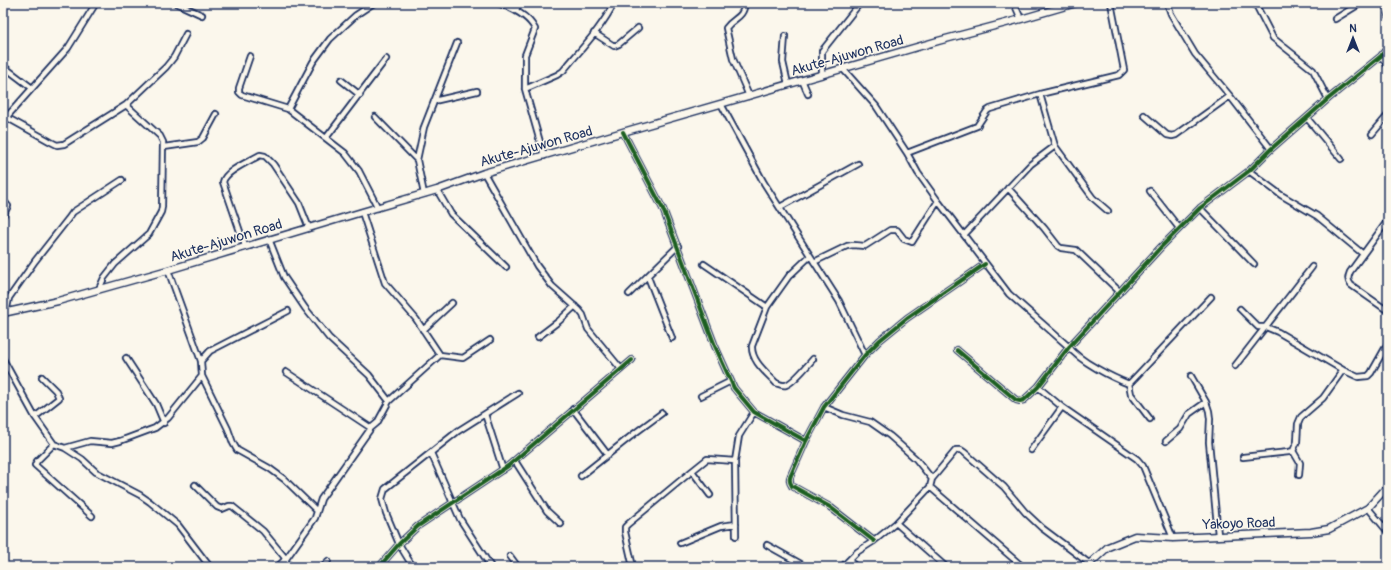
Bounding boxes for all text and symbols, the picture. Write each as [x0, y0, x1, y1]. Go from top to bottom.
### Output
north arrow [1333, 18, 1373, 58]
text: N [1349, 22, 1357, 35]
street label: Akute-Ajuwon Road [789, 31, 906, 80]
street label: Akute-Ajuwon Road [478, 122, 595, 171]
street label: Akute-Ajuwon Road [168, 215, 284, 266]
street label: Yakoyo Road [1201, 514, 1276, 533]

